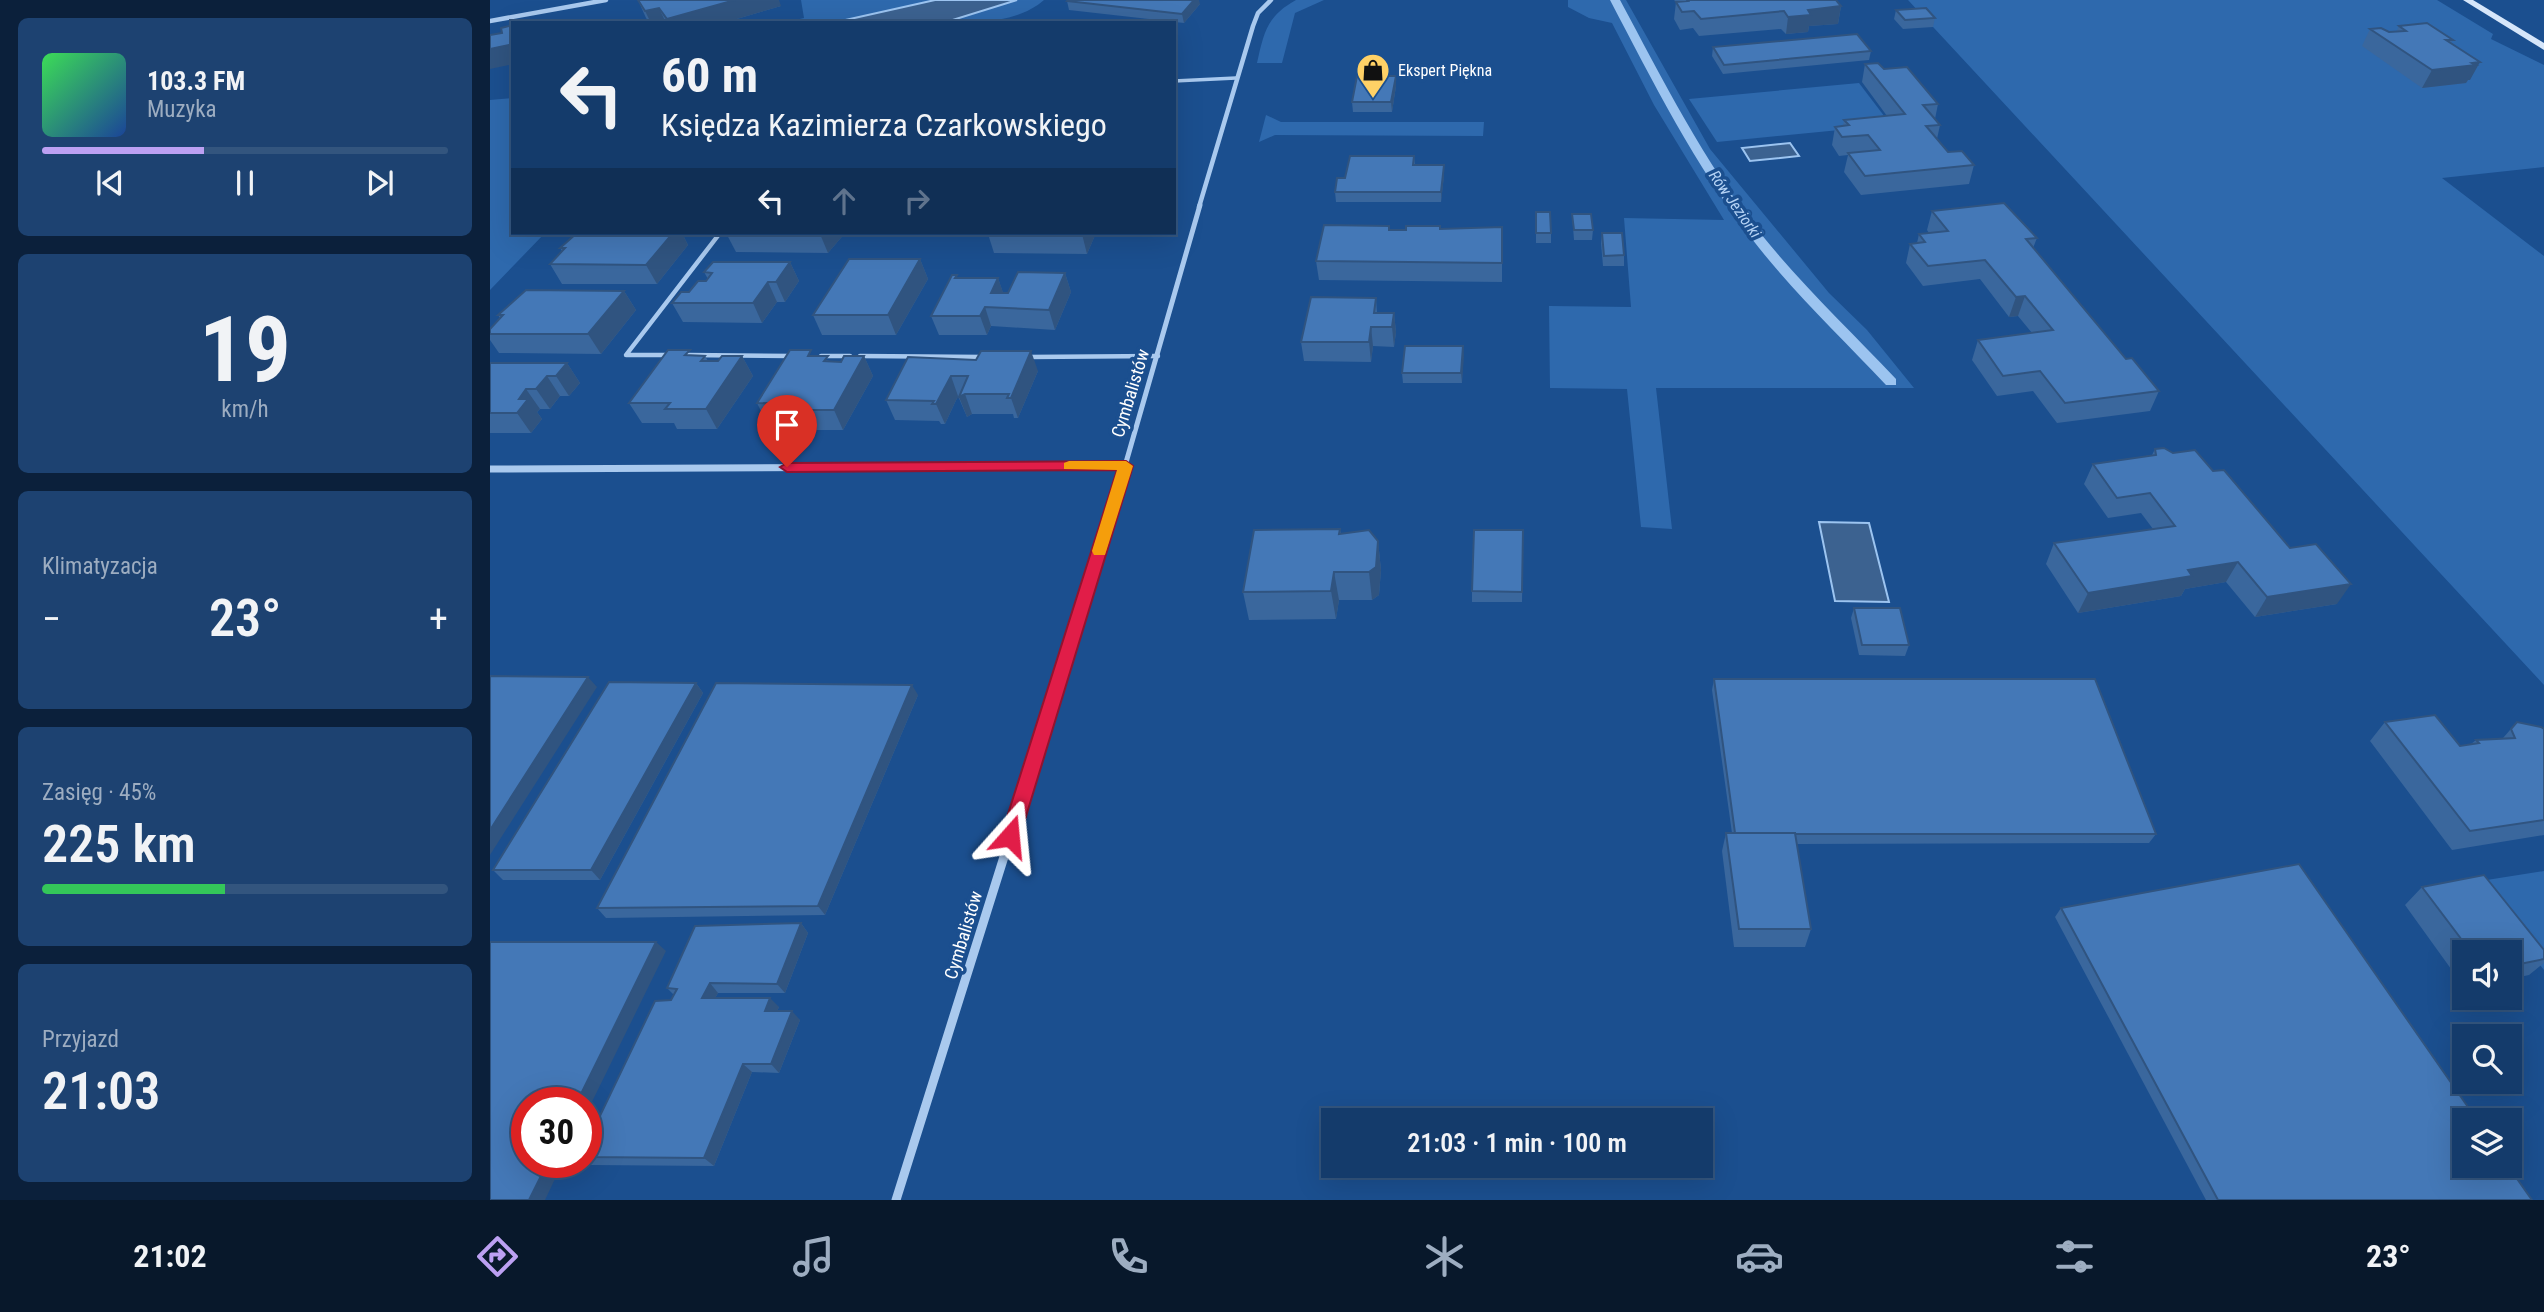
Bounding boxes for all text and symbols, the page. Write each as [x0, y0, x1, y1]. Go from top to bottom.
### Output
text: 60 m [661, 47, 758, 104]
icon: left [546, 49, 637, 140]
shop icon: Ekspert Piękna [1354, 51, 1392, 100]
place label: Ekspert Piękna [1398, 61, 1492, 80]
text: 103.3 FM [147, 66, 245, 96]
text: Muzyka [147, 96, 217, 123]
text: Księdza Kazimierza Czarkowskiego [661, 106, 1107, 144]
icon: previous [91, 164, 129, 202]
icon: pause [226, 164, 264, 202]
icon: next [361, 164, 399, 202]
water label: Rów Jeziorki [1705, 167, 1765, 242]
icon: left [752, 182, 790, 220]
icon: ahead [825, 182, 863, 220]
icon: right [898, 182, 936, 220]
text: 19 [199, 297, 291, 403]
street label: Cymbalistów [1107, 346, 1153, 440]
pin [757, 395, 817, 467]
text: km/h [221, 396, 269, 423]
icon: arrive [768, 406, 806, 444]
text: Klimatyzacja [42, 553, 158, 580]
text: 23° [209, 588, 281, 649]
text: − [42, 597, 61, 641]
text: + [429, 597, 448, 641]
text: Zasięg · 45% [42, 779, 156, 806]
position arrow [973, 799, 1047, 873]
text: 225 km [42, 814, 196, 875]
street label: Cymbalistów [940, 888, 986, 982]
map controls [2452, 940, 2522, 1178]
button: sound [2452, 940, 2522, 1010]
button: search [2452, 1024, 2522, 1094]
text: Przyjazd [42, 1026, 119, 1053]
text: 21:03 [42, 1061, 160, 1122]
speed limit sign: 30 [511, 1087, 602, 1178]
button: layers [2452, 1108, 2522, 1178]
text: 21:03 · 1 min · 100 m [1407, 1128, 1627, 1158]
icon: directions [473, 1232, 522, 1281]
icon: music [789, 1232, 838, 1281]
icon: phone [1104, 1232, 1153, 1281]
icon: climate [1420, 1232, 1469, 1281]
icon: car [1735, 1232, 1784, 1281]
icon: filters [2050, 1232, 2099, 1281]
text: 21:02 [133, 1237, 207, 1275]
text: 23° [2366, 1237, 2411, 1275]

